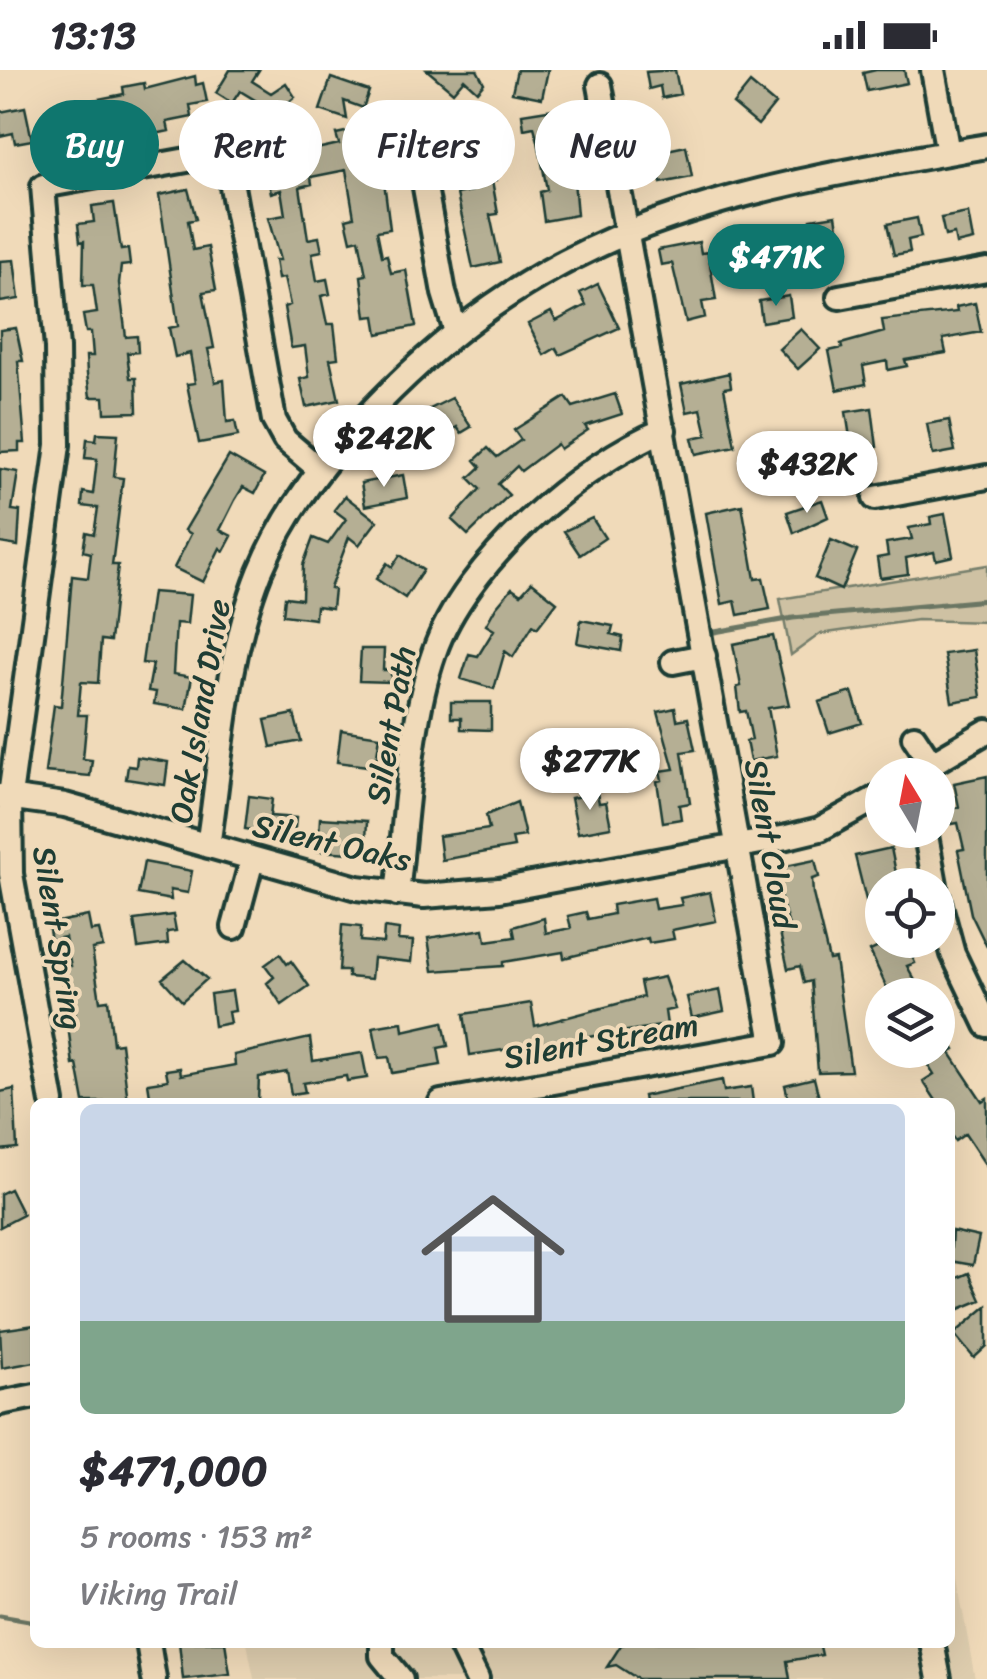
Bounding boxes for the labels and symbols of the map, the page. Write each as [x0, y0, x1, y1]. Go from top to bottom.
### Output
pin: $471K [706, 224, 846, 309]
pin: $242K [314, 405, 454, 490]
pin: $432K [737, 431, 877, 516]
street label: Oak Island Drive [152, 594, 248, 828]
street label: Silent Path [349, 642, 433, 808]
pin: $277K [520, 728, 660, 813]
street label: Silent Cloud [727, 754, 813, 936]
north arrow [865, 758, 955, 848]
street label: Silent Oaks [247, 797, 417, 889]
street label: Silent Spring [15, 842, 101, 1034]
street label: Silent Stream [499, 996, 703, 1086]

